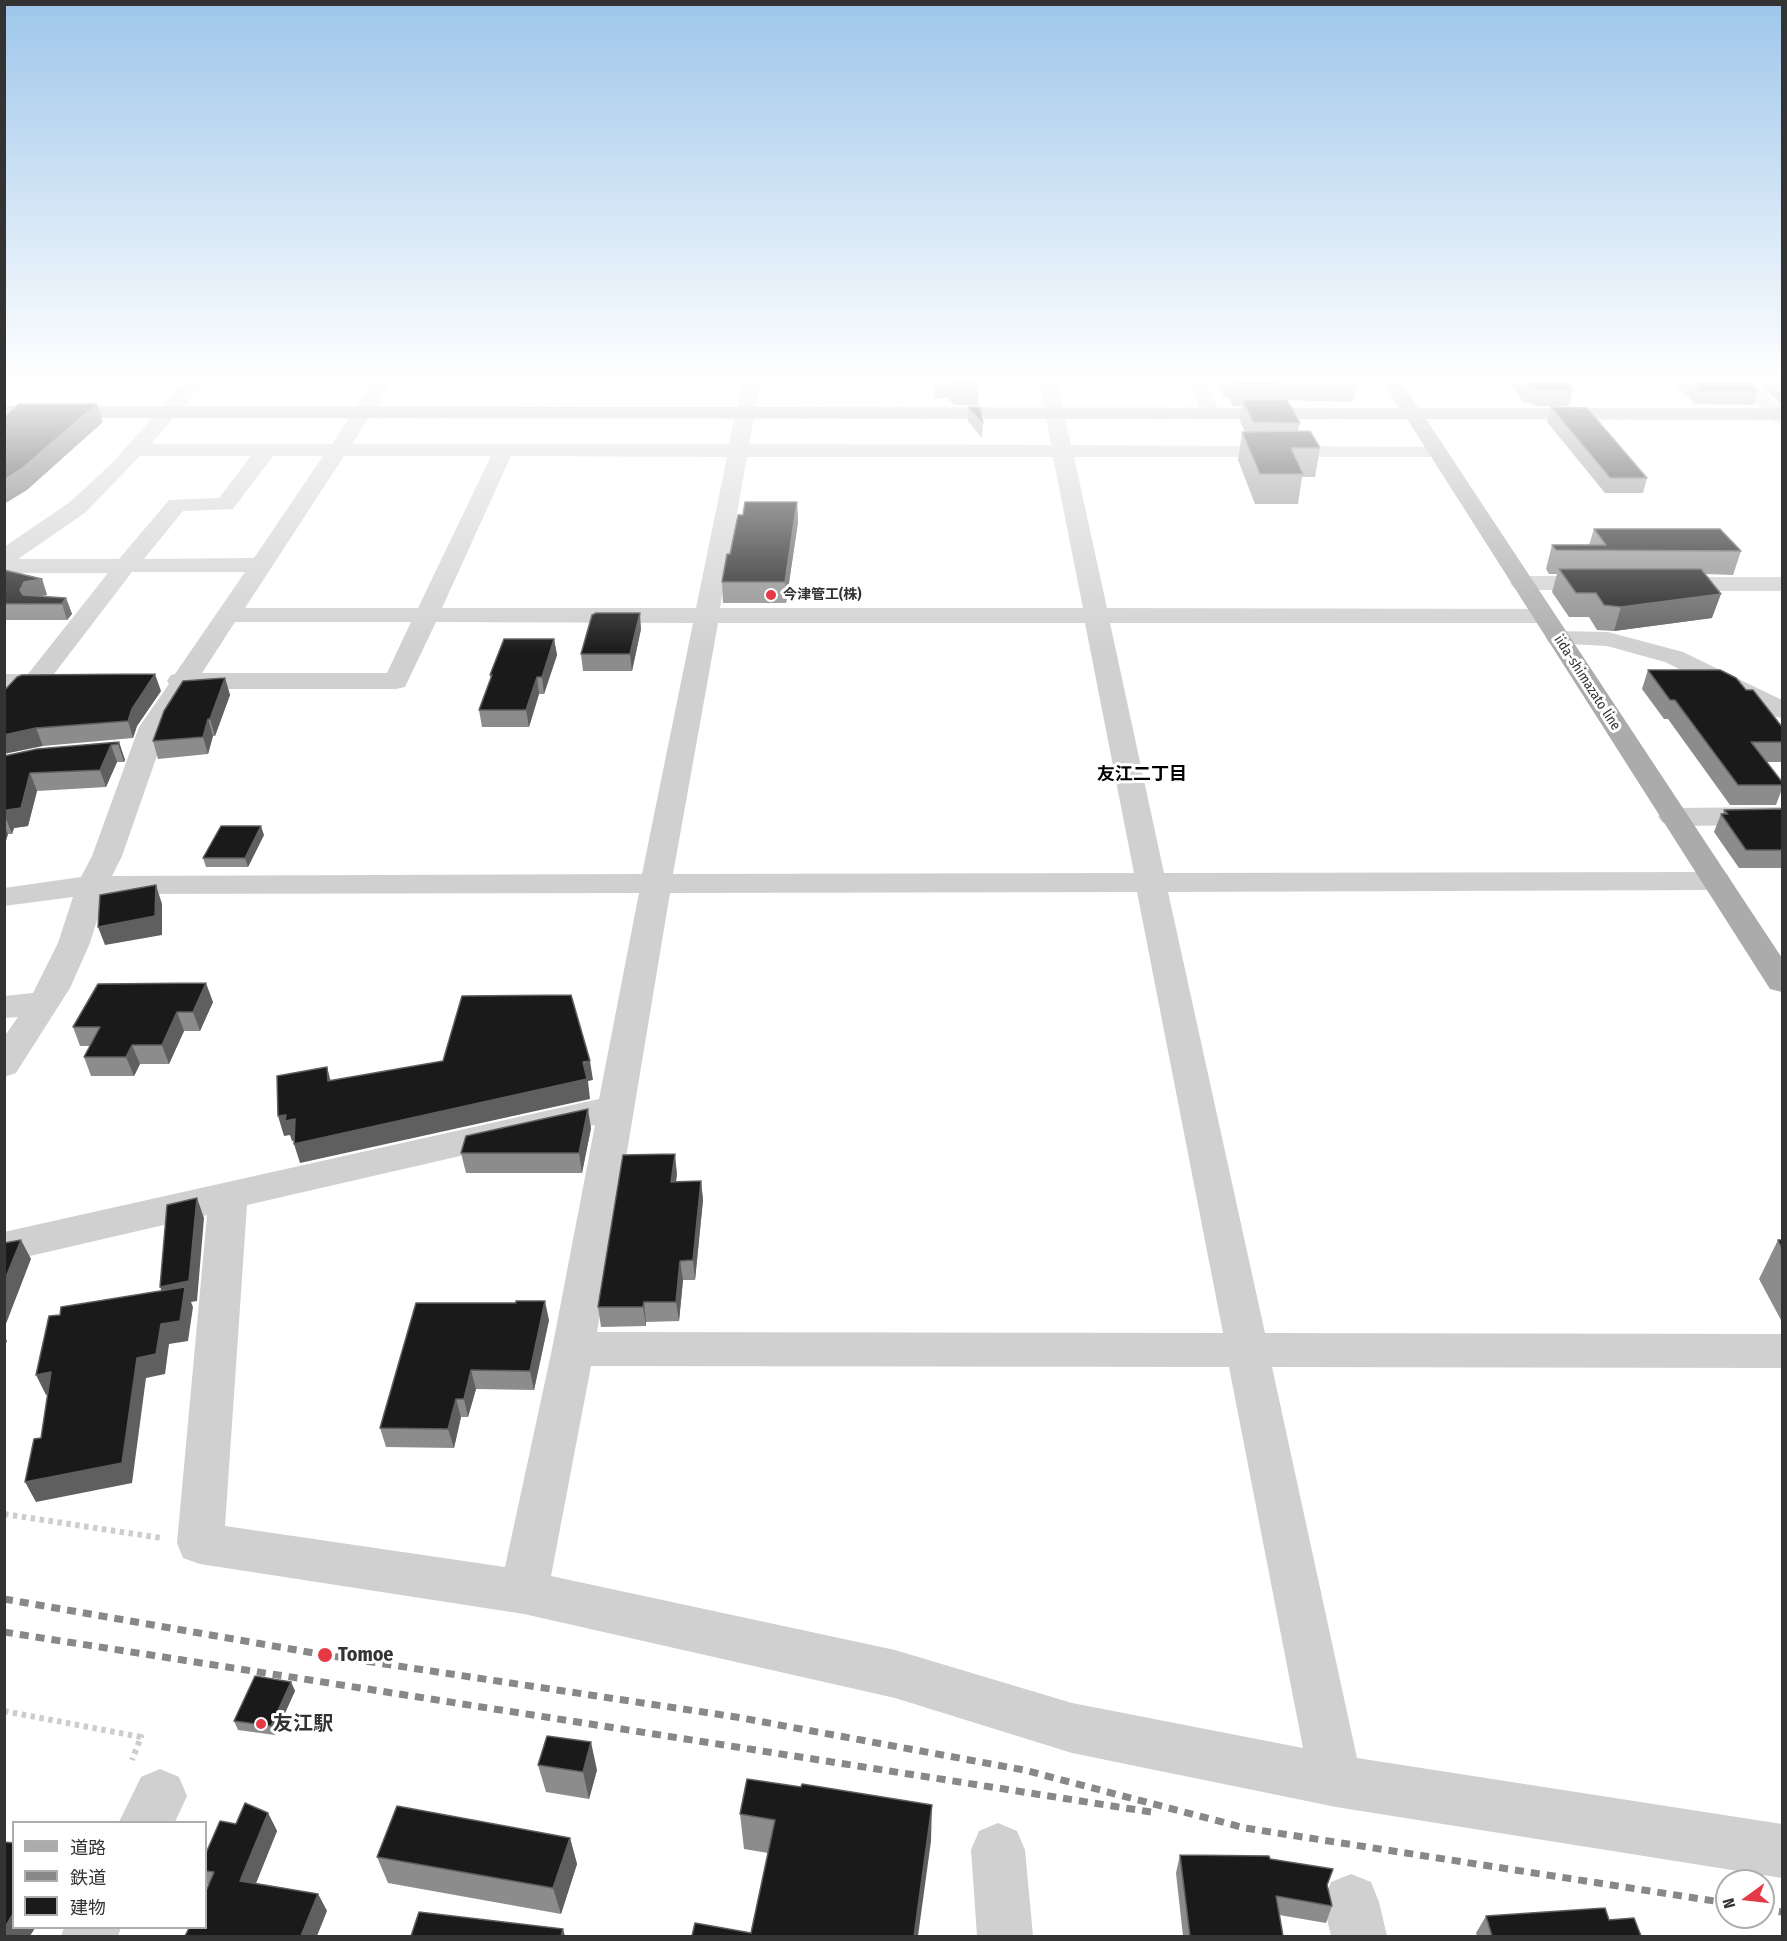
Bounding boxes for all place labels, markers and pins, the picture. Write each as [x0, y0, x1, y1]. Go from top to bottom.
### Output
place label: 今津管工(株) [783, 587, 861, 603]
marker: 今津管工(株) [764, 588, 778, 602]
place label: Tomoe [338, 1643, 393, 1667]
marker: Tomoe [316, 1646, 334, 1664]
place label: 友江駅 [273, 1712, 333, 1736]
marker: 友江駅 [254, 1717, 268, 1731]

